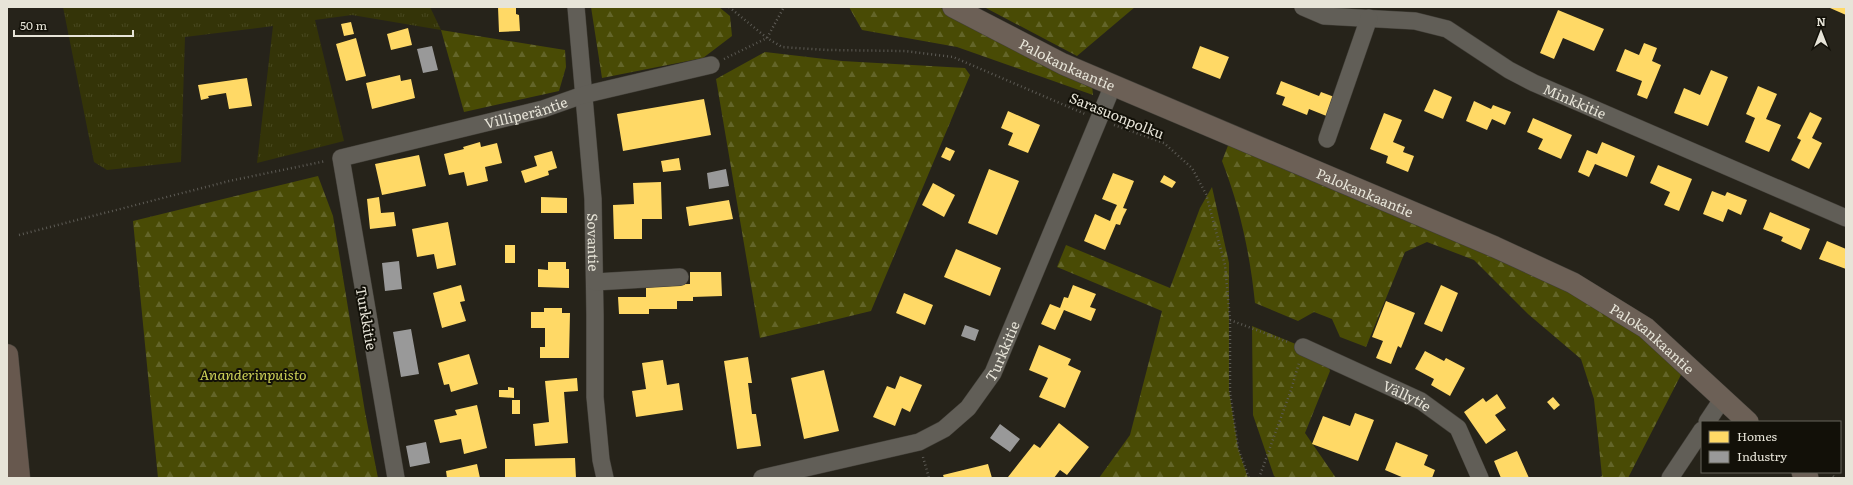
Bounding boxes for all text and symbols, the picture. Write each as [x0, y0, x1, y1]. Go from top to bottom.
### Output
scale bar [14, 12, 133, 38]
north arrow [1801, 12, 1841, 52]
text: N [1816, 13, 1826, 29]
text: 50 m [20, 16, 47, 34]
street label: Palokankaantie [1016, 33, 1118, 95]
street label: Minkkitie [1540, 78, 1609, 123]
street label: Sarasuonpolku [1067, 87, 1167, 143]
street label: Villiperäntie [482, 91, 570, 133]
street label: Palokankaantie [1313, 163, 1417, 221]
street label: Sovantie [583, 213, 604, 272]
street label: Turkkitie [352, 285, 382, 351]
street label: Palokankaantie [1606, 298, 1699, 378]
street label: Turkkitie [980, 317, 1024, 386]
park label: Ananderinpuisto [199, 364, 307, 384]
street label: Vällytie [1380, 375, 1436, 416]
legend [1701, 421, 1841, 473]
text: Homes [1737, 427, 1777, 445]
text: Industry [1737, 447, 1787, 465]

